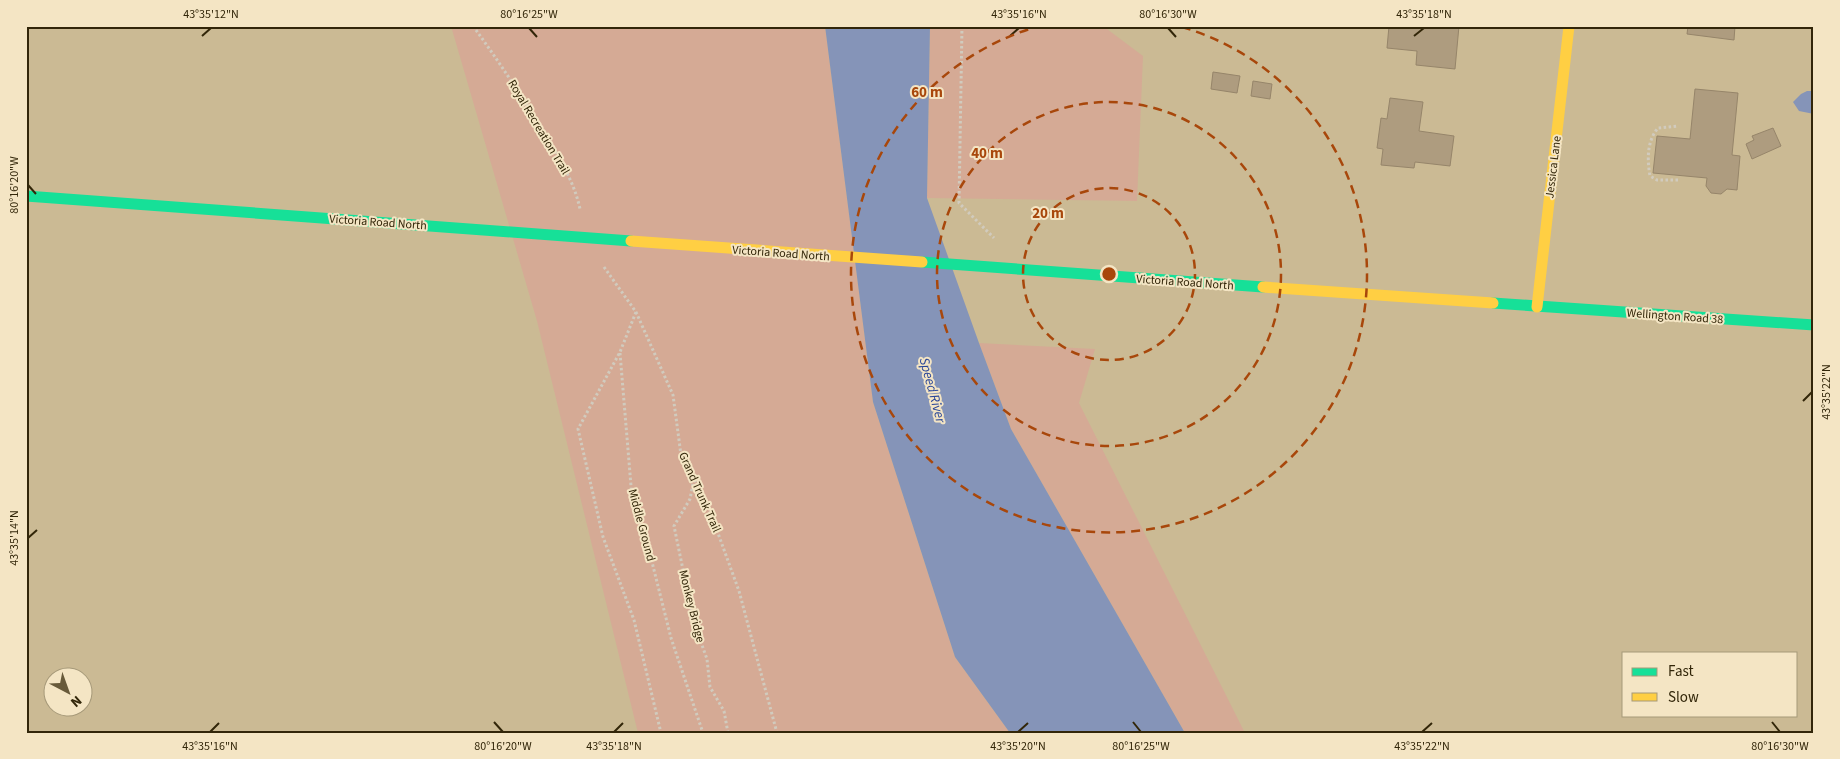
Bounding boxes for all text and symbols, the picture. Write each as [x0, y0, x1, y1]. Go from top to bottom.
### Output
text: 43°35'12"N [183, 6, 239, 23]
text: 80°16'25"W [500, 6, 558, 23]
text: 43°35'16"N [991, 6, 1047, 23]
text: 80°16'30"W [1139, 6, 1197, 23]
text: 43°35'18"N [1396, 6, 1452, 23]
street label: Royal Recreation Trail [503, 77, 574, 178]
text: 60 m [911, 82, 943, 103]
street label: Jessica Lane [1541, 135, 1566, 199]
text: 40 m [971, 143, 1003, 164]
text: 80°16'20"W [6, 156, 23, 214]
text: 20 m [1032, 203, 1064, 224]
street label: Victoria Road North [329, 211, 427, 234]
street label: Victoria Road North [732, 242, 830, 265]
centre of rings [1100, 265, 1118, 283]
street label: Victoria Road North [1136, 271, 1234, 294]
street label: Wellington Road 38 [1626, 305, 1724, 328]
water label: Speed River [914, 355, 951, 426]
text: 43°35'22"N [1818, 364, 1835, 420]
street label: Grand Trunk Trail [674, 449, 725, 535]
street label: Middle Ground [624, 487, 659, 563]
text: 43°35'14"N [6, 510, 23, 566]
street label: Monkey Bridge [674, 568, 709, 644]
legend [1622, 652, 1798, 716]
text: Fast [1668, 661, 1694, 682]
north arrow [42, 666, 92, 716]
text: Slow [1668, 687, 1699, 708]
text: N [66, 690, 86, 712]
text: 43°35'16"N [182, 738, 238, 755]
text: 80°16'20"W [474, 738, 532, 755]
text: 43°35'18"N [586, 738, 642, 755]
text: 43°35'20"N [990, 738, 1046, 755]
text: 80°16'25"W [1112, 738, 1170, 755]
text: 43°35'22"N [1394, 738, 1450, 755]
text: 80°16'30"W [1751, 738, 1809, 755]

